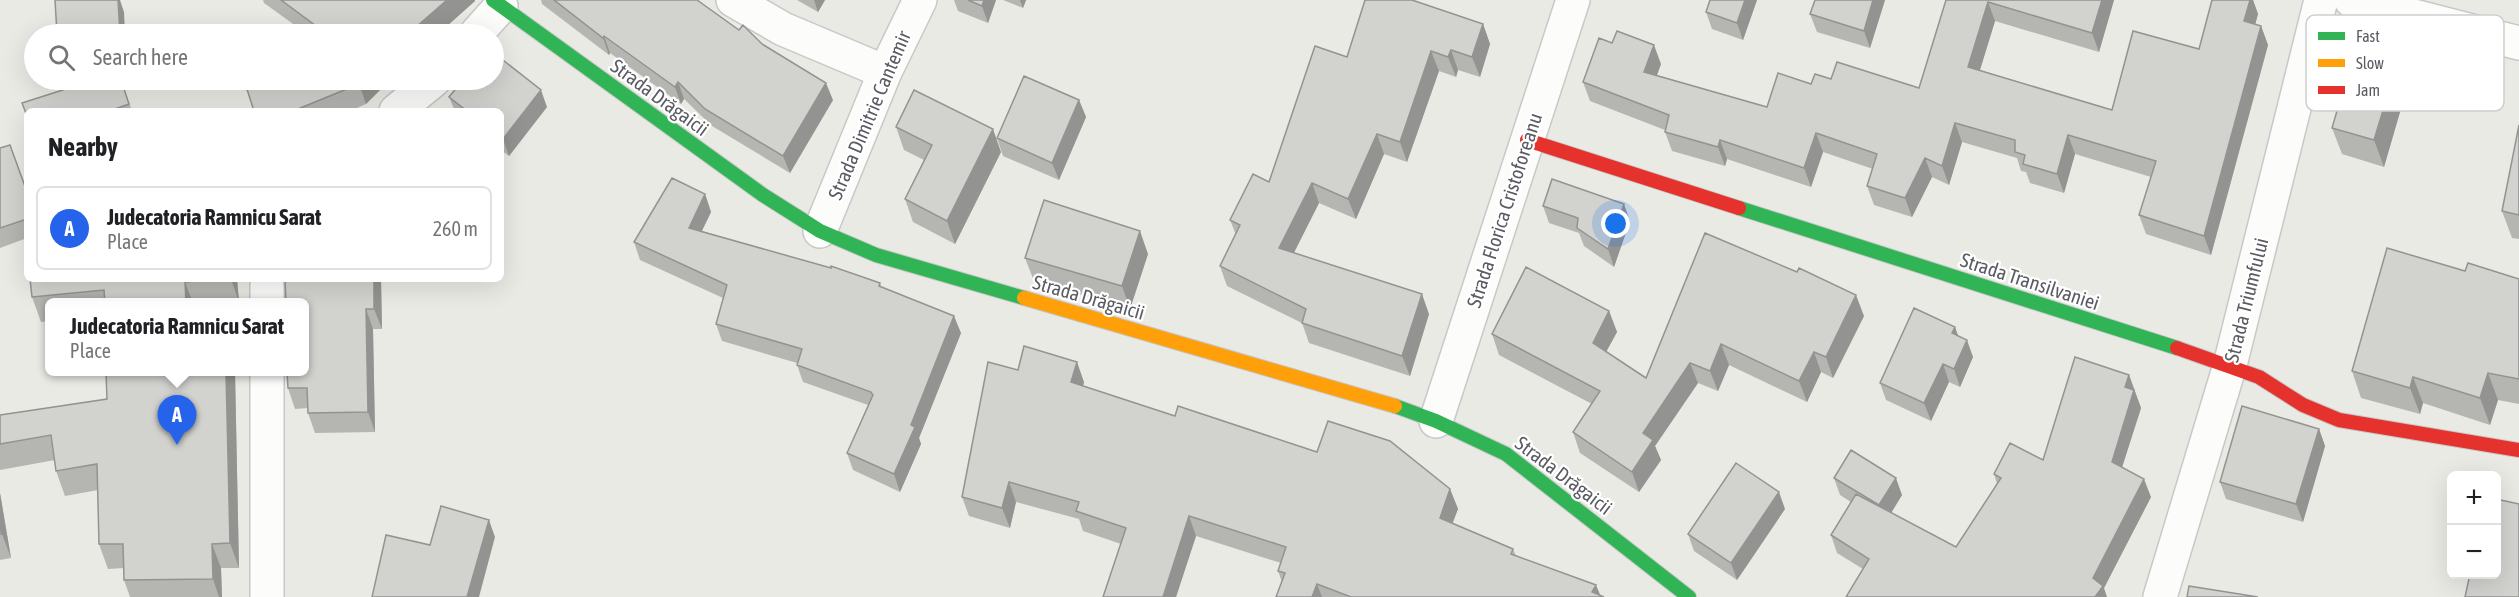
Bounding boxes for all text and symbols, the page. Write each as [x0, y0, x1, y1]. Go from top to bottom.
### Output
legend [2306, 15, 2504, 111]
search box [24, 24, 504, 90]
street label: Strada Dimitrie Cantemir [823, 26, 915, 203]
text: Fast [2356, 27, 2380, 45]
icon: search [45, 41, 78, 74]
text: Search here [93, 44, 188, 70]
street label: Strada Drăgaicii [607, 54, 713, 140]
text: Slow [2356, 54, 2384, 72]
text: Jam [2356, 81, 2380, 99]
street label: Strada Florica Cristoforeanu [1462, 110, 1546, 310]
text: Nearby [48, 132, 118, 162]
text: Judecatoria Ramnicu Sarat [107, 204, 321, 230]
your location [1601, 209, 1630, 238]
text: A [65, 217, 74, 240]
text: 260 m [433, 217, 478, 240]
text: Place [107, 230, 148, 253]
street label: Strada Triumfului [2219, 235, 2273, 365]
street label: Strada Transilvaniei [1958, 248, 2102, 314]
street label: Strada Drăgaicii [1030, 270, 1148, 324]
popup [45, 298, 309, 376]
text: Judecatoria Ramnicu Sarat [70, 313, 284, 339]
text: Place [70, 339, 111, 362]
pin: A [158, 396, 196, 445]
street label: Strada Drăgaicii [1511, 431, 1617, 519]
map controls [2447, 471, 2501, 579]
button: + [2447, 471, 2501, 525]
button: − [2447, 525, 2501, 579]

